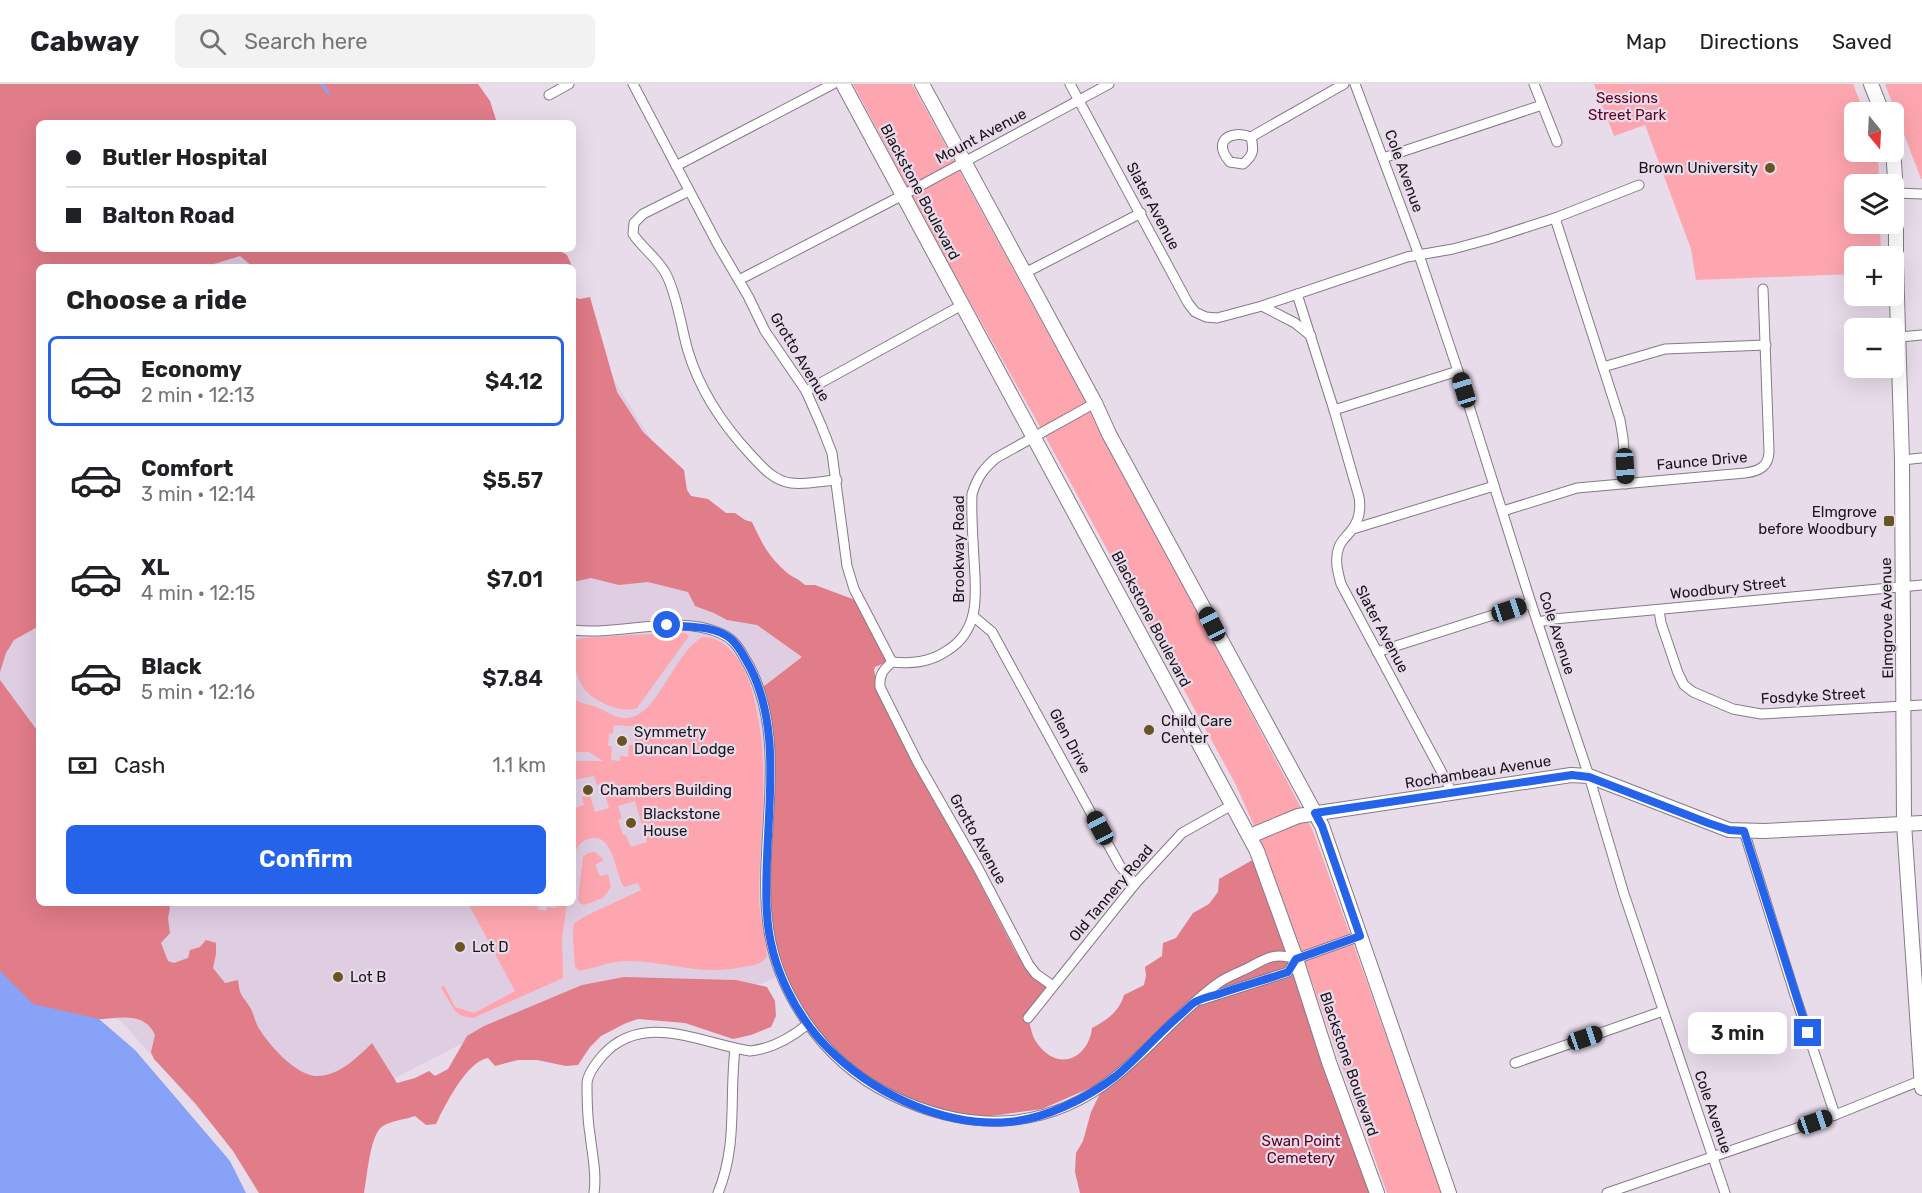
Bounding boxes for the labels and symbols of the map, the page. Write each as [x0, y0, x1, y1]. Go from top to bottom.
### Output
park label: Sessions Street Park [1588, 89, 1666, 124]
north arrow [1844, 102, 1904, 162]
street label: Mount Avenue [933, 105, 1029, 167]
street label: Blackstone Boulevard [877, 121, 963, 263]
street label: Cole Avenue [1381, 127, 1427, 215]
street label: Slater Avenue [1122, 159, 1184, 253]
place label: Brown University [1638, 159, 1758, 177]
marker: Brown University [1763, 161, 1777, 175]
street label: Grotto Avenue [766, 309, 834, 405]
car [1450, 370, 1478, 410]
car [1615, 448, 1635, 484]
street label: Faunce Drive [1656, 448, 1748, 474]
street label: Brookway Road [950, 495, 968, 603]
place label: Elmgrove before Woodbury [1758, 503, 1877, 538]
marker: Elmgrove before Woodbury [1882, 514, 1896, 528]
street label: Blackstone Boulevard [1108, 548, 1194, 690]
street label: Elmgrove Avenue [1877, 557, 1897, 679]
street label: Woodbury Street [1669, 573, 1787, 603]
street label: Slater Avenue [1351, 582, 1413, 676]
street label: Cole Avenue [1535, 589, 1579, 677]
car [1489, 596, 1529, 624]
car [1196, 604, 1228, 644]
route start [653, 611, 680, 638]
street label: Fosdyke Street [1760, 684, 1866, 708]
street label: Glen Drive [1045, 705, 1095, 777]
place label: Child Care Center [1161, 712, 1232, 747]
place label: Symmetry Duncan Lodge [634, 723, 735, 758]
marker: Child Care Center [1142, 723, 1156, 737]
marker: Symmetry Duncan Lodge [615, 734, 629, 748]
street label: Rochambeau Avenue [1404, 752, 1552, 792]
place label: Chambers Building [600, 781, 732, 799]
marker: Chambers Building [581, 783, 595, 797]
street label: Grotto Avenue [946, 791, 1010, 887]
place label: Blackstone House [643, 805, 720, 840]
car [1084, 808, 1116, 848]
marker: Blackstone House [624, 816, 638, 830]
street label: Old Tannery Road [1065, 841, 1157, 945]
place label: Lot D [472, 938, 509, 956]
marker: Lot D [453, 940, 467, 954]
place label: Lot B [350, 968, 386, 986]
marker: Lot B [331, 970, 345, 984]
street label: Blackstone Boulevard [1316, 990, 1382, 1138]
callout: 3 min [1688, 1012, 1787, 1054]
route end [1794, 1019, 1821, 1046]
car [1565, 1024, 1605, 1052]
street label: Cole Avenue [1690, 1068, 1736, 1156]
car [1795, 1108, 1835, 1136]
park label: Swan Point Cemetery [1262, 1132, 1341, 1167]

